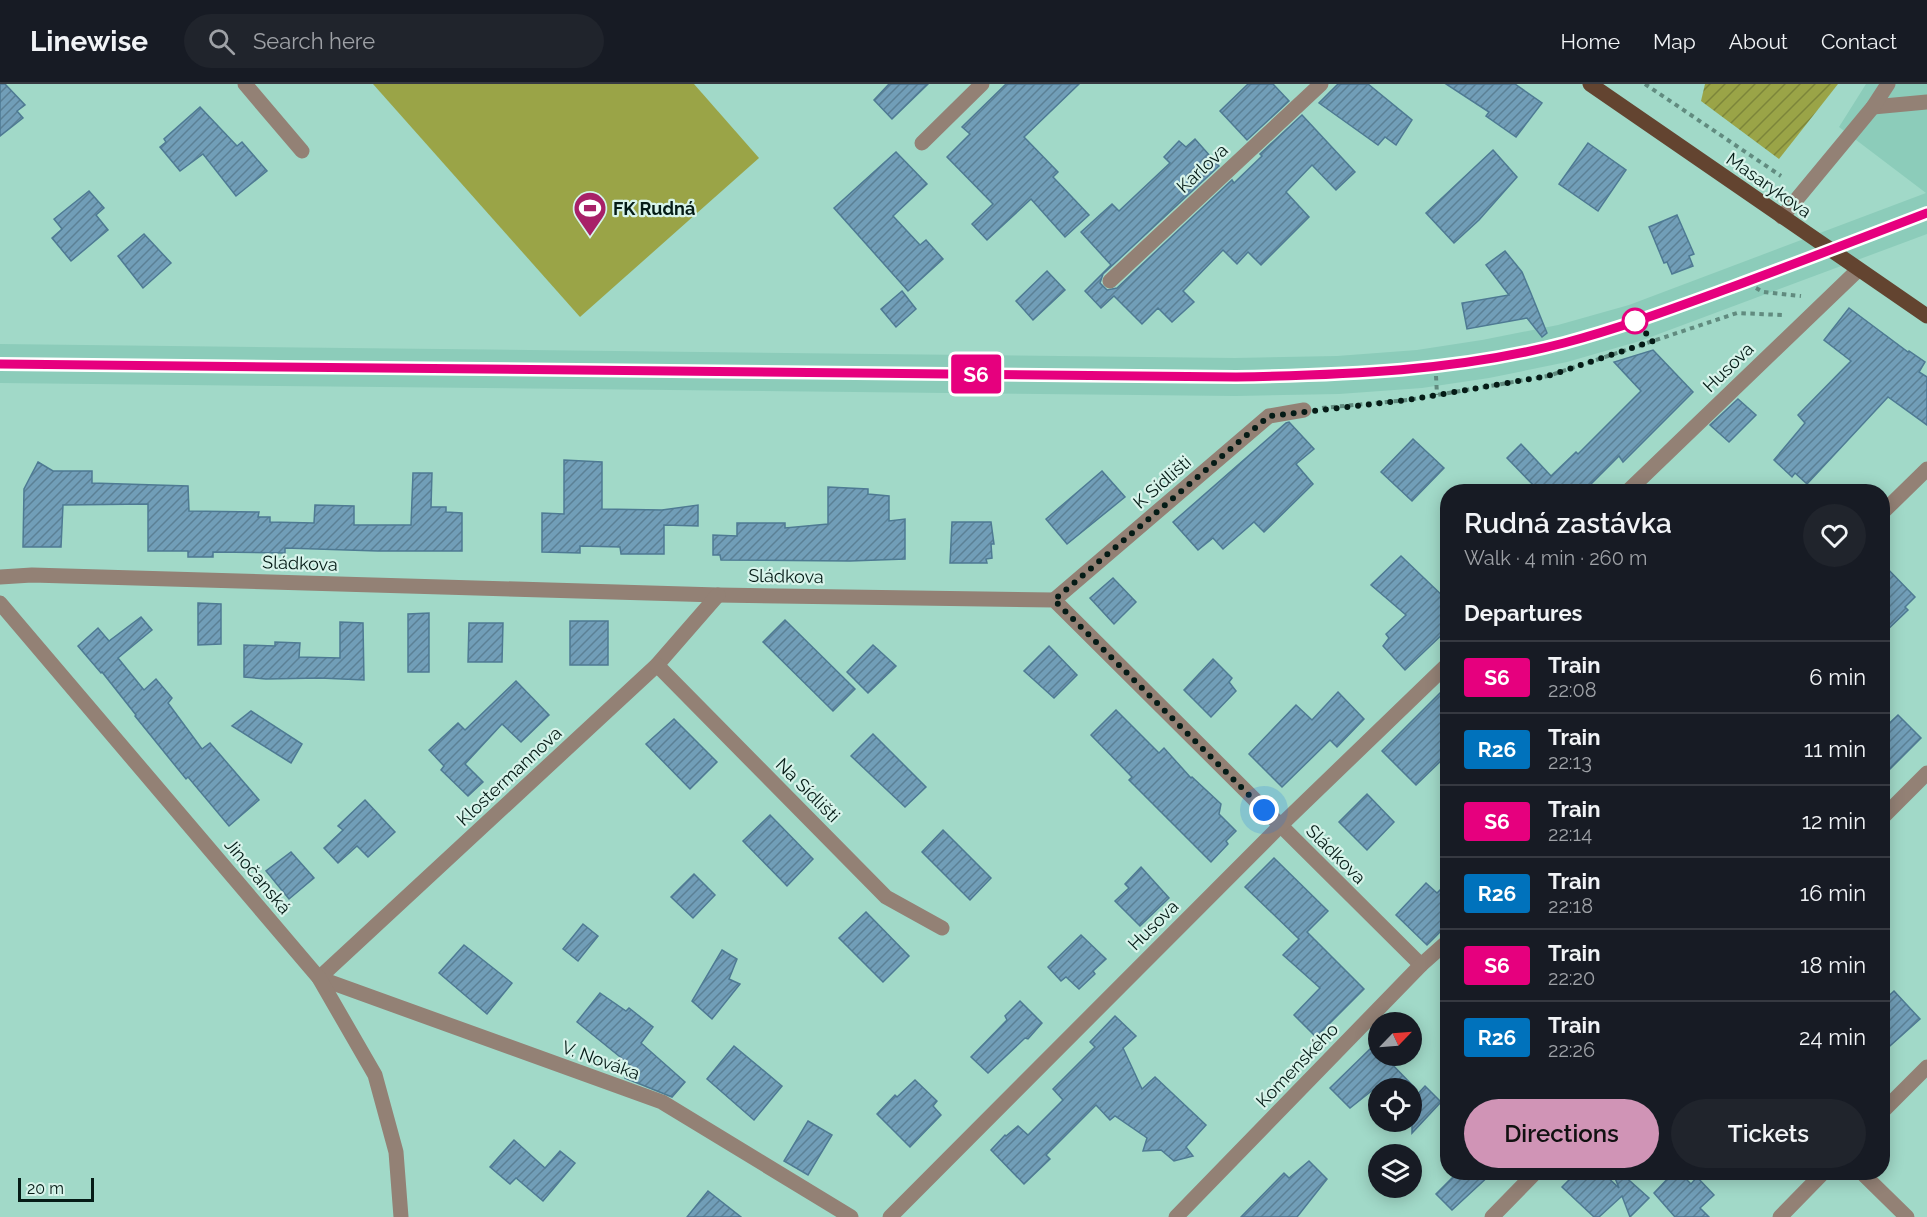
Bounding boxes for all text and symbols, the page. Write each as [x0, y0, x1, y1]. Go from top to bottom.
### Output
search box [184, 14, 604, 68]
text: Linewise [30, 25, 148, 58]
icon: search [205, 25, 238, 58]
text: Search here [253, 28, 375, 54]
text: Home [1561, 29, 1620, 54]
text: Map [1653, 29, 1696, 54]
text: About [1729, 29, 1788, 54]
text: Contact [1821, 29, 1897, 54]
street label: Karlova [1172, 139, 1232, 197]
street label: Masarykova [1723, 148, 1815, 222]
sports icon: FK Rudná [572, 190, 608, 237]
place label: FK Rudná [613, 198, 695, 219]
unlabelled marker [1622, 308, 1648, 334]
street label: Husova [1698, 338, 1758, 396]
line badge: S6 [949, 354, 1003, 394]
text: S6 [963, 362, 989, 387]
street label: K Sídlišti [1129, 451, 1195, 513]
button: heart [1803, 504, 1866, 567]
text: Rudná zastávka [1464, 507, 1672, 540]
text: Walk · 4 min · 260 m [1464, 546, 1647, 570]
street label: Sládkova [262, 551, 338, 575]
street label: Sládkova [748, 565, 824, 587]
text: Departures [1464, 600, 1582, 626]
text: Train [1548, 652, 1601, 678]
text: 6 min [1809, 664, 1866, 690]
text: S6 [1484, 665, 1510, 690]
text: 22:08 [1548, 678, 1597, 702]
street label: Klostermannova [452, 722, 566, 830]
text: Train [1548, 724, 1601, 750]
text: 11 min [1804, 736, 1866, 762]
text: R26 [1478, 737, 1516, 762]
text: 22:13 [1548, 750, 1592, 774]
street label: Na Sídlišti [772, 754, 844, 826]
your location [1249, 795, 1279, 825]
text: Train [1548, 796, 1601, 822]
text: 12 min [1802, 808, 1866, 834]
text: S6 [1484, 809, 1510, 834]
street label: Sládkova [1302, 820, 1370, 888]
text: 22:14 [1548, 822, 1592, 846]
street label: Jinočanská [220, 834, 296, 918]
text: Train [1548, 868, 1601, 894]
text: 16 min [1800, 880, 1866, 906]
text: R26 [1478, 881, 1516, 906]
text: 22:18 [1548, 894, 1593, 918]
street label: Husova [1124, 896, 1182, 954]
text: Train [1548, 940, 1601, 966]
text: 18 min [1800, 952, 1866, 978]
text: S6 [1484, 953, 1510, 978]
text: 22:20 [1548, 966, 1595, 990]
north arrow [1368, 1012, 1422, 1066]
map controls [1368, 1012, 1422, 1198]
text: Train [1548, 1012, 1601, 1038]
street label: Komenského [1252, 1018, 1343, 1111]
text: 24 min [1799, 1024, 1866, 1050]
text: R26 [1478, 1025, 1516, 1050]
street label: V. Nováka [559, 1036, 643, 1084]
text: 22:26 [1548, 1038, 1595, 1062]
button: locate [1368, 1078, 1422, 1132]
button: Directions [1464, 1099, 1659, 1168]
button: Tickets [1671, 1099, 1866, 1168]
button: layers [1368, 1144, 1422, 1198]
scale bar [18, 1175, 94, 1202]
text: 20 m [27, 1179, 64, 1198]

